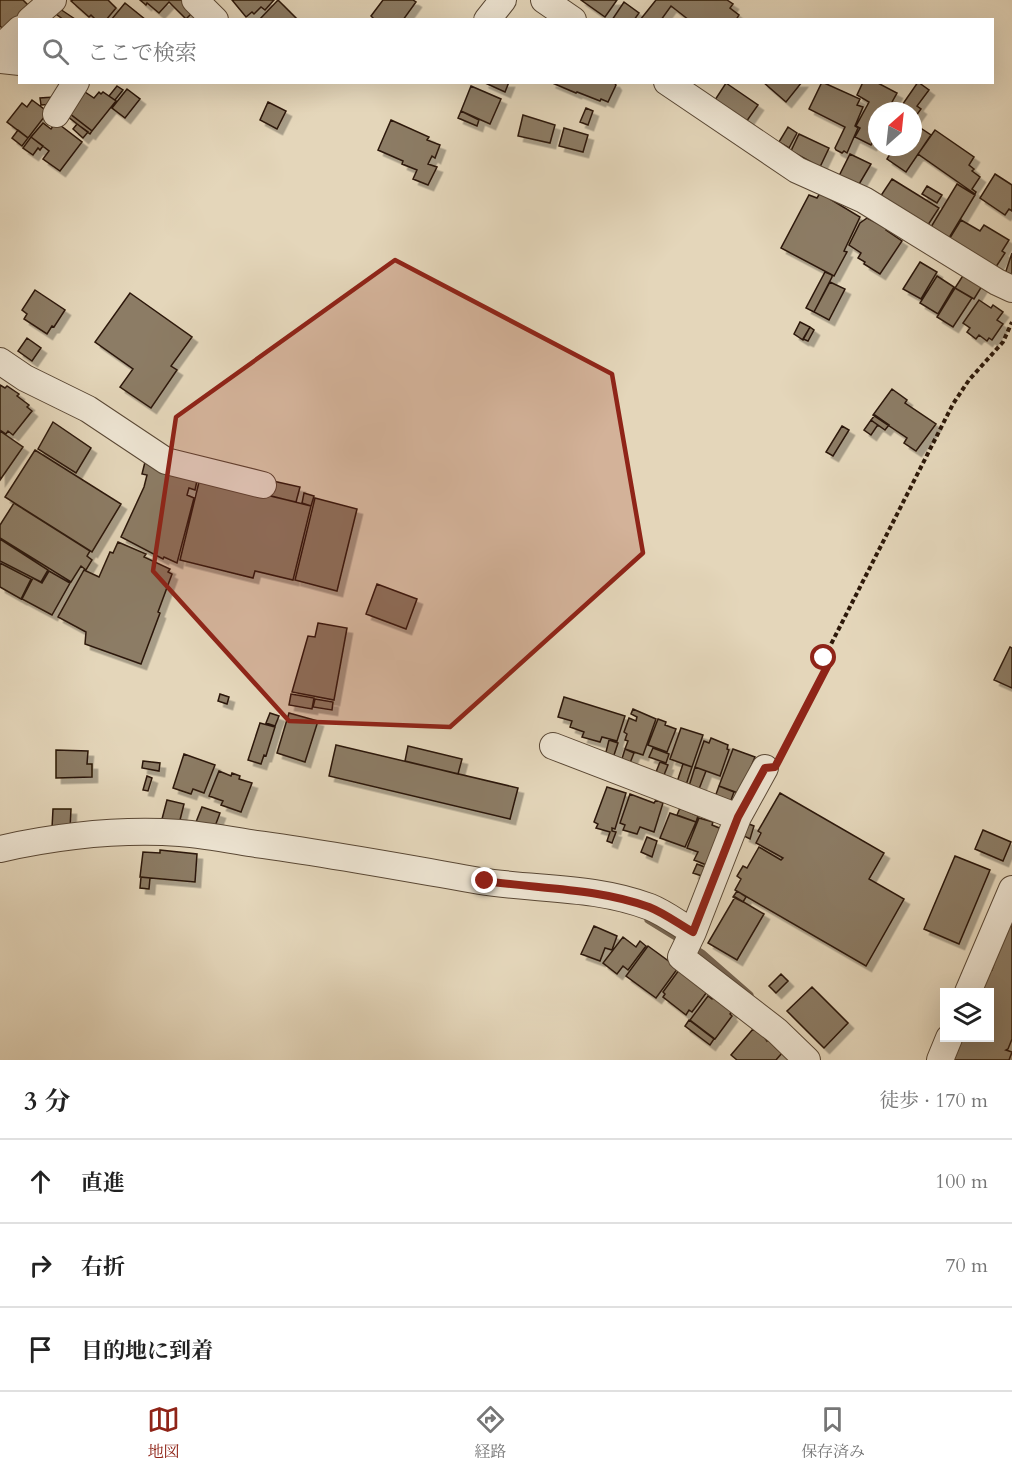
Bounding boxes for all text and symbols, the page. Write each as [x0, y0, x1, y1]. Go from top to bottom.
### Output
search box [18, 18, 994, 84]
icon: search [39, 35, 72, 68]
text: ここで検索 [87, 38, 197, 68]
north arrow [868, 102, 922, 156]
route start [810, 644, 836, 670]
route end [471, 867, 497, 893]
map controls [940, 988, 994, 1042]
button: layers [940, 988, 994, 1042]
text: 3 分 [24, 1084, 70, 1119]
text: 徒歩 · 170 m [879, 1087, 988, 1114]
icon: ahead [24, 1165, 57, 1198]
text: 直進 [81, 1168, 125, 1198]
text: 100 m [935, 1168, 988, 1195]
icon: right [24, 1249, 57, 1282]
text: 右折 [81, 1252, 125, 1282]
text: 70 m [945, 1252, 988, 1279]
icon: arrive [24, 1333, 57, 1366]
text: 目的地に到着 [81, 1336, 213, 1366]
tab: 地図 [147, 1403, 180, 1463]
tab: 経路 [474, 1403, 507, 1463]
tab: 保存済み [801, 1403, 865, 1463]

